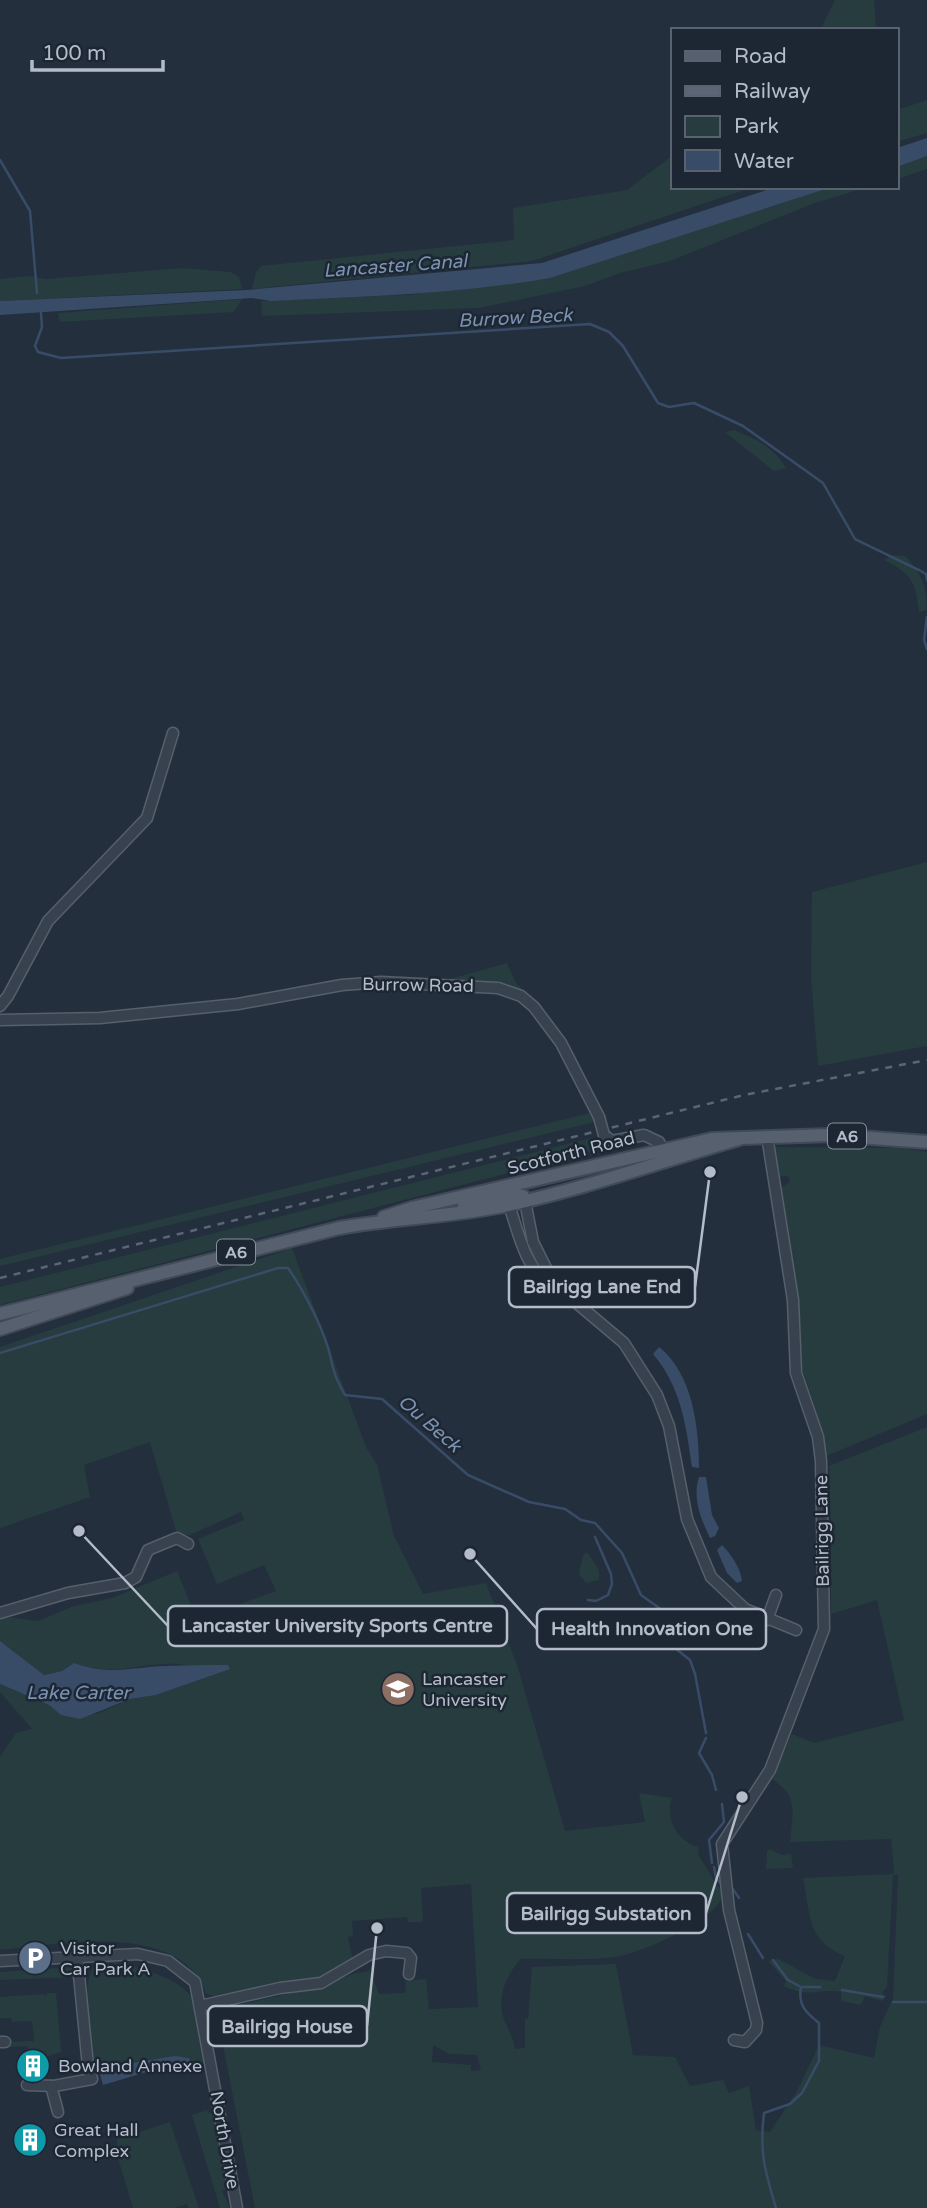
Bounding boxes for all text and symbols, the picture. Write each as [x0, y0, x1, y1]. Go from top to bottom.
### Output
scale bar [32, 28, 163, 72]
legend [671, 28, 899, 189]
text: 100 m [42, 41, 106, 66]
text: Road [734, 44, 787, 69]
text: Railway [734, 79, 811, 104]
text: Park [734, 114, 779, 139]
text: Water [734, 149, 794, 174]
water label: Lancaster Canal [322, 250, 470, 282]
water label: Burrow Beck [457, 304, 574, 332]
street label: Burrow Road [362, 973, 474, 997]
road number: A6 [828, 1124, 866, 1148]
street label: Scotforth Road [505, 1127, 637, 1179]
road number: A6 [217, 1240, 255, 1264]
callout: Bailrigg Lane End [509, 1267, 695, 1307]
text: Bailrigg Lane End [523, 1276, 681, 1299]
water label: Ou Beck [393, 1390, 467, 1458]
street label: Bailrigg Lane [810, 1475, 834, 1587]
callout: Lancaster University Sports Centre [168, 1606, 507, 1646]
callout: Health Innovation One [537, 1609, 766, 1649]
text: Lancaster University Sports Centre [181, 1615, 493, 1638]
text: Health Innovation One [551, 1618, 753, 1640]
place label: Lancaster University [422, 1668, 507, 1711]
school or university icon: Lancaster University [379, 1670, 417, 1708]
water label: Lake Carter [26, 1682, 133, 1704]
callout: Bailrigg Substation [507, 1893, 706, 1933]
text: Bailrigg Substation [520, 1903, 692, 1926]
place label: Visitor Car Park A [60, 1937, 151, 1980]
parking icon: Visitor Car Park A [16, 1939, 54, 1977]
callout: Bailrigg House [208, 2006, 367, 2046]
text: Bailrigg House [221, 2016, 353, 2039]
building icon: Bowland Annexe [14, 2047, 52, 2085]
place label: Bowland Annexe [58, 2055, 202, 2077]
street label: North Drive [206, 2089, 244, 2191]
place label: Great Hall Complex [54, 2119, 139, 2162]
building icon: Great Hall Complex [11, 2121, 49, 2159]

